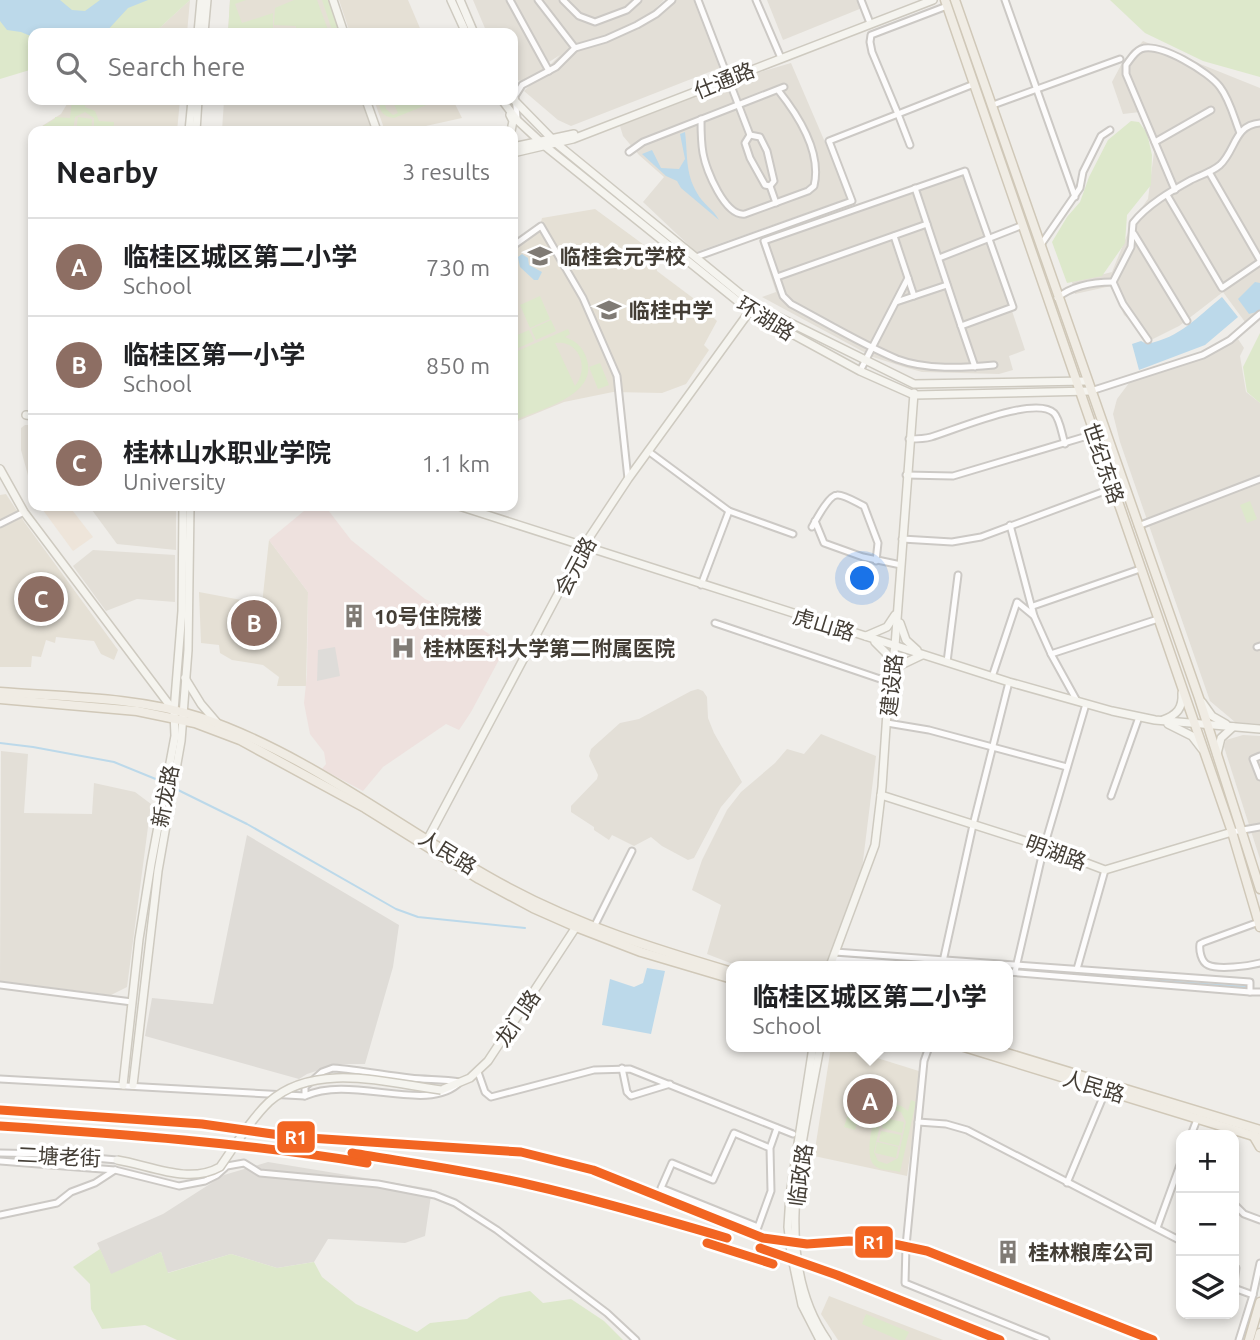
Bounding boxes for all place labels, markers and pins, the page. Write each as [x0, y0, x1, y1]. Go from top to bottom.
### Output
school or university icon: 临桂会元学校 [526, 242, 554, 270]
place label: 临桂会元学校 [560, 244, 686, 268]
school or university icon: 临桂中学 [595, 296, 623, 324]
place label: 临桂中学 [629, 298, 713, 322]
pin: C [18, 573, 64, 625]
pin: B [231, 597, 277, 649]
building icon: 10号住院楼 [340, 602, 368, 630]
place label: 10号住院楼 [374, 604, 482, 628]
hospital icon: 桂林医科大学第二附属医院 [389, 634, 417, 662]
place label: 桂林医科大学第二附属医院 [423, 636, 675, 660]
pin: A [847, 1075, 893, 1127]
building icon: 桂林粮库公司 [994, 1238, 1022, 1266]
place label: 桂林粮库公司 [1028, 1240, 1154, 1264]

